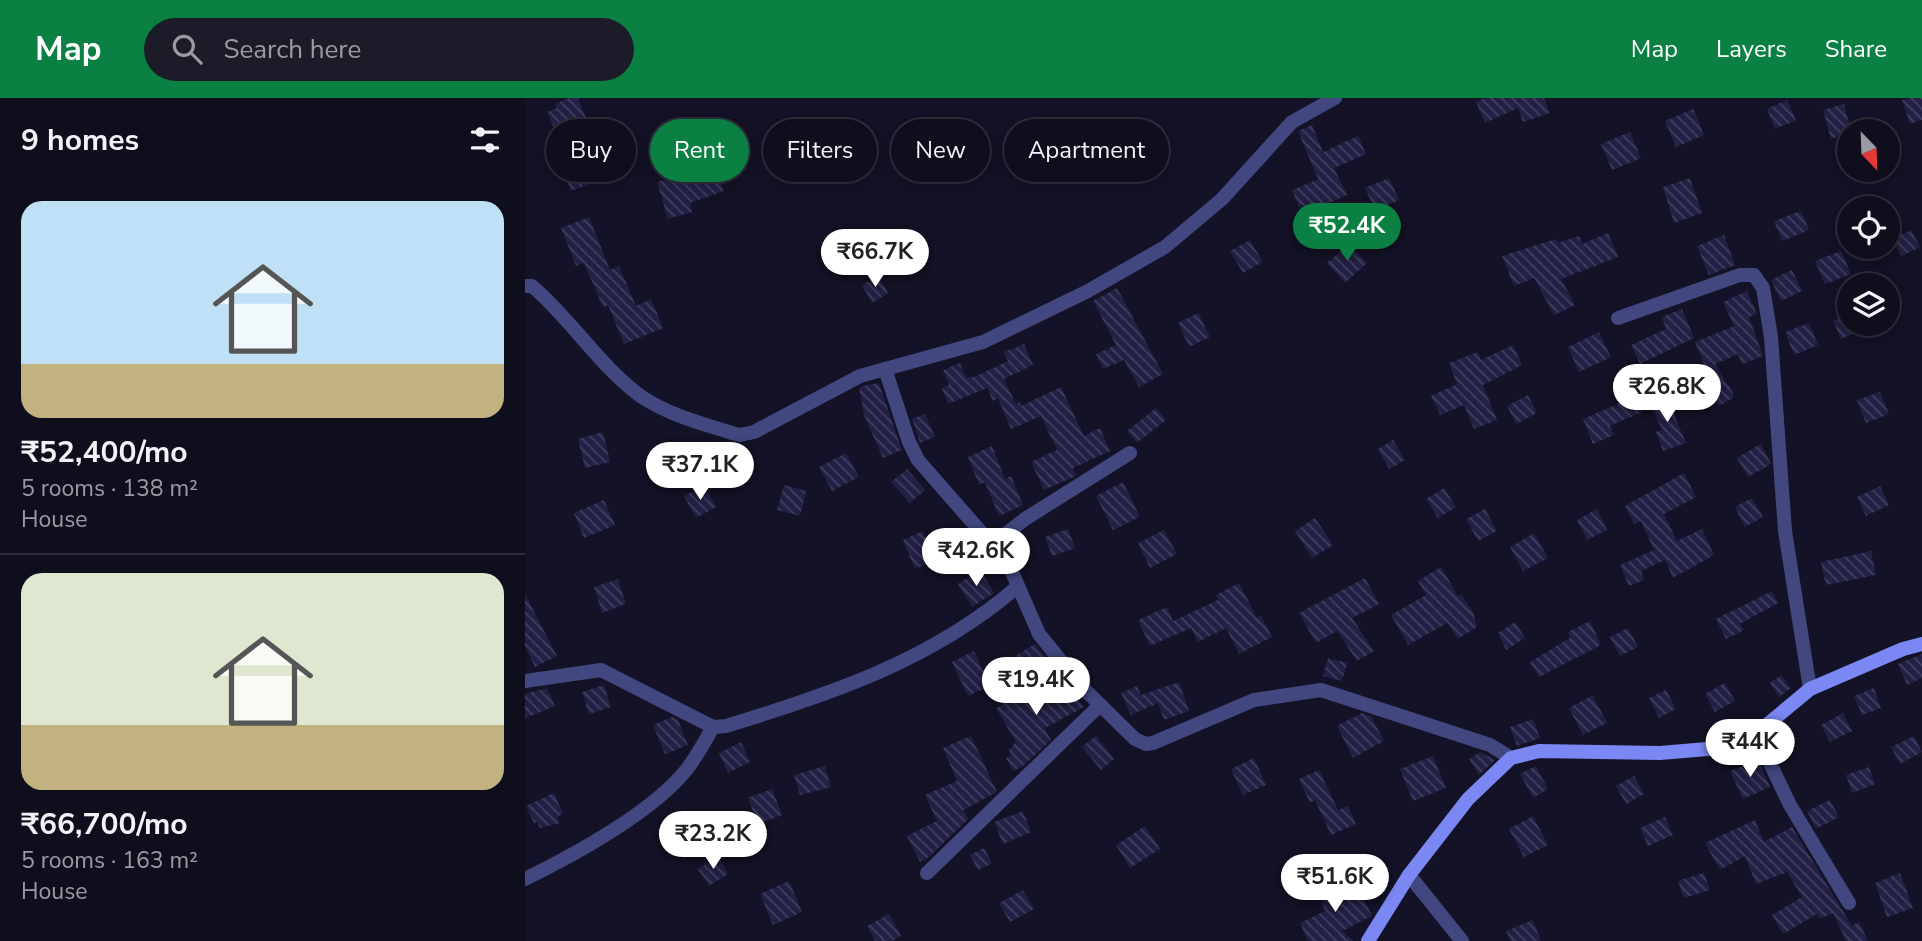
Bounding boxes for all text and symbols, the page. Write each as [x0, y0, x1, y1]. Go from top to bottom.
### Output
search box [144, 18, 634, 81]
text: Map [35, 27, 102, 72]
icon: search [168, 30, 206, 68]
text: Search here [224, 32, 361, 67]
text: Map [1631, 33, 1678, 65]
text: Layers [1716, 33, 1787, 65]
text: Share [1825, 33, 1887, 65]
chip: Buy [546, 119, 636, 182]
chip: Rent [650, 119, 749, 182]
chip: Filters [763, 119, 877, 182]
chip: New [891, 119, 990, 182]
chip: Apartment [1004, 119, 1169, 182]
north arrow [1837, 119, 1901, 182]
map controls [1837, 119, 1900, 336]
text: 9 homes [21, 120, 139, 161]
icon: filters [466, 121, 504, 159]
button: locate [1837, 196, 1900, 259]
pin: ₹52.4K [1290, 204, 1404, 263]
text: ₹52.4K [1309, 210, 1385, 241]
pin: ₹66.7K [818, 230, 932, 289]
text: ₹66.7K [837, 236, 913, 267]
icon: home [200, 246, 326, 372]
button: layers [1837, 273, 1900, 336]
pin: ₹26.8K [1610, 364, 1724, 424]
text: ₹26.8K [1629, 371, 1705, 402]
text: ₹52,400/mo [21, 432, 188, 473]
pin: ₹37.1K [643, 442, 757, 502]
text: ₹37.1K [662, 449, 738, 480]
text: 5 rooms · 138 m² [21, 473, 198, 504]
text: House [21, 504, 88, 535]
pin: ₹42.6K [919, 528, 1033, 588]
text: ₹42.6K [938, 535, 1014, 566]
icon: home [200, 618, 326, 744]
pin: ₹19.4K [979, 658, 1093, 717]
text: ₹19.4K [998, 664, 1074, 695]
pin: ₹44K [1709, 720, 1791, 779]
text: ₹44K [1722, 726, 1778, 757]
text: ₹66,700/mo [21, 804, 188, 845]
pin: ₹23.2K [656, 812, 770, 871]
text: ₹23.2K [675, 818, 751, 849]
text: 5 rooms · 163 m² [21, 845, 198, 876]
pin: ₹51.6K [1278, 854, 1392, 914]
text: ₹51.6K [1297, 861, 1373, 892]
text: House [21, 876, 88, 907]

